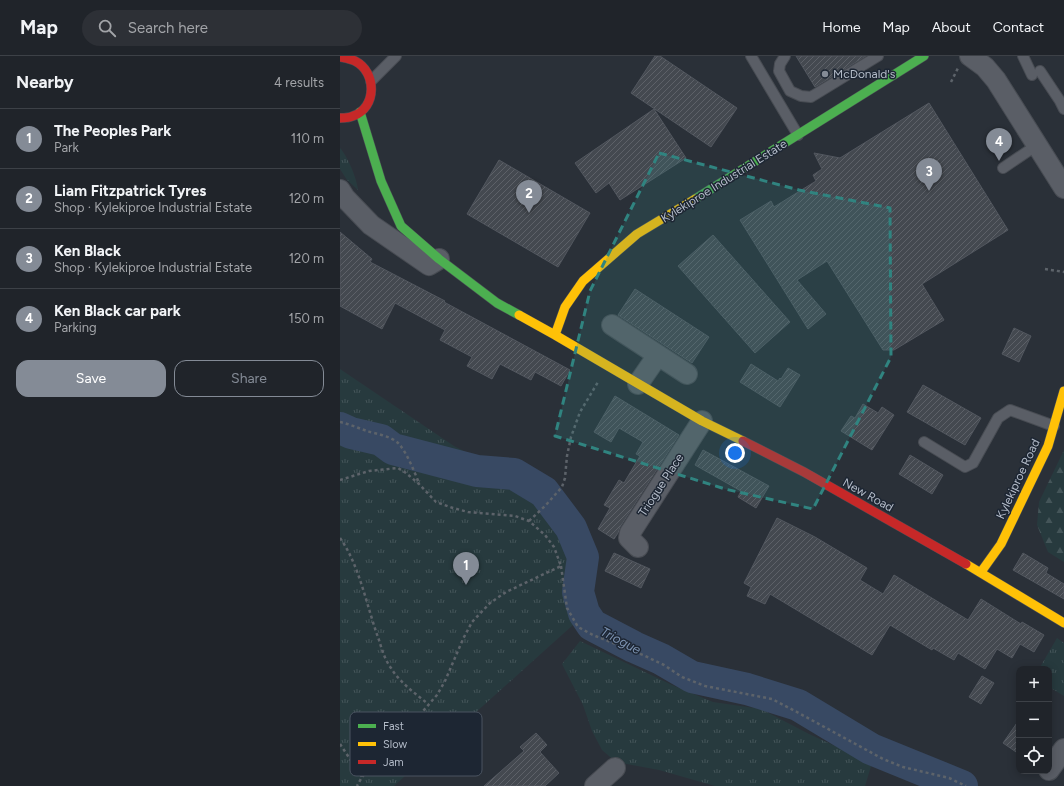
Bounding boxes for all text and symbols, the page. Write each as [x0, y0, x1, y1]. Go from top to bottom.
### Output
search box [82, 10, 362, 46]
text: Map [20, 16, 58, 39]
icon: search [96, 17, 118, 39]
text: Search here [128, 19, 208, 37]
text: Home [822, 19, 861, 36]
text: Map [883, 19, 910, 36]
text: About [932, 19, 971, 36]
text: Contact [993, 19, 1044, 36]
place label: McDonald's [833, 67, 896, 81]
marker: McDonald's [820, 69, 830, 79]
text: Nearby [16, 72, 74, 92]
text: 4 results [274, 75, 324, 90]
text: The Peoples Park [54, 122, 171, 140]
pin: 4 [986, 128, 1012, 161]
text: 1 [26, 131, 32, 146]
text: 110 m [291, 131, 324, 146]
street label: Kylekiproe Industrial Estate [659, 136, 790, 226]
text: Park [54, 140, 79, 155]
pin: 3 [916, 158, 942, 191]
pin: 2 [516, 180, 542, 213]
text: Liam Fitzpatrick Tyres [54, 182, 206, 200]
text: 2 [25, 191, 33, 206]
text: 120 m [289, 191, 324, 206]
text: Shop · Kylekiproe Industrial Estate [54, 200, 252, 215]
text: Ken Black [54, 242, 121, 260]
text: 3 [25, 251, 33, 266]
text: 120 m [289, 251, 324, 266]
text: Shop · Kylekiproe Industrial Estate [54, 260, 252, 275]
text: Ken Black car park [54, 302, 181, 320]
text: 4 [25, 311, 33, 326]
text: 150 m [289, 311, 324, 326]
text: Parking [54, 320, 97, 335]
button: Save [16, 360, 166, 397]
button: Share [174, 360, 324, 397]
street label: Kylekiproe Road [993, 437, 1043, 521]
your location [725, 443, 745, 463]
street label: Triogue Place [636, 451, 687, 519]
street label: New Road [840, 475, 896, 515]
pin: 1 [453, 552, 479, 585]
water label: Triogue [598, 624, 644, 657]
map controls [1016, 666, 1052, 774]
button: + [1016, 666, 1052, 702]
button: − [1016, 702, 1052, 738]
legend [350, 712, 482, 776]
text: Fast [383, 720, 404, 733]
text: Slow [383, 738, 407, 751]
button: locate [1016, 738, 1052, 774]
text: Jam [383, 756, 404, 769]

